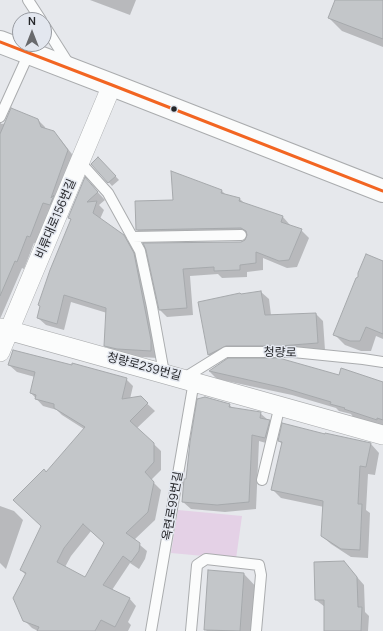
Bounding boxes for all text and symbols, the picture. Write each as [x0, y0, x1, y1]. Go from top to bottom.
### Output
north arrow [12, 12, 52, 52]
text: N [28, 13, 36, 28]
unlabelled marker [169, 104, 179, 114]
street label: 비류대로156번길 [33, 177, 79, 261]
street label: 청량로 [263, 346, 297, 360]
street label: 청량로239번길 [105, 350, 183, 384]
street label: 옥련로99번길 [160, 470, 186, 542]

